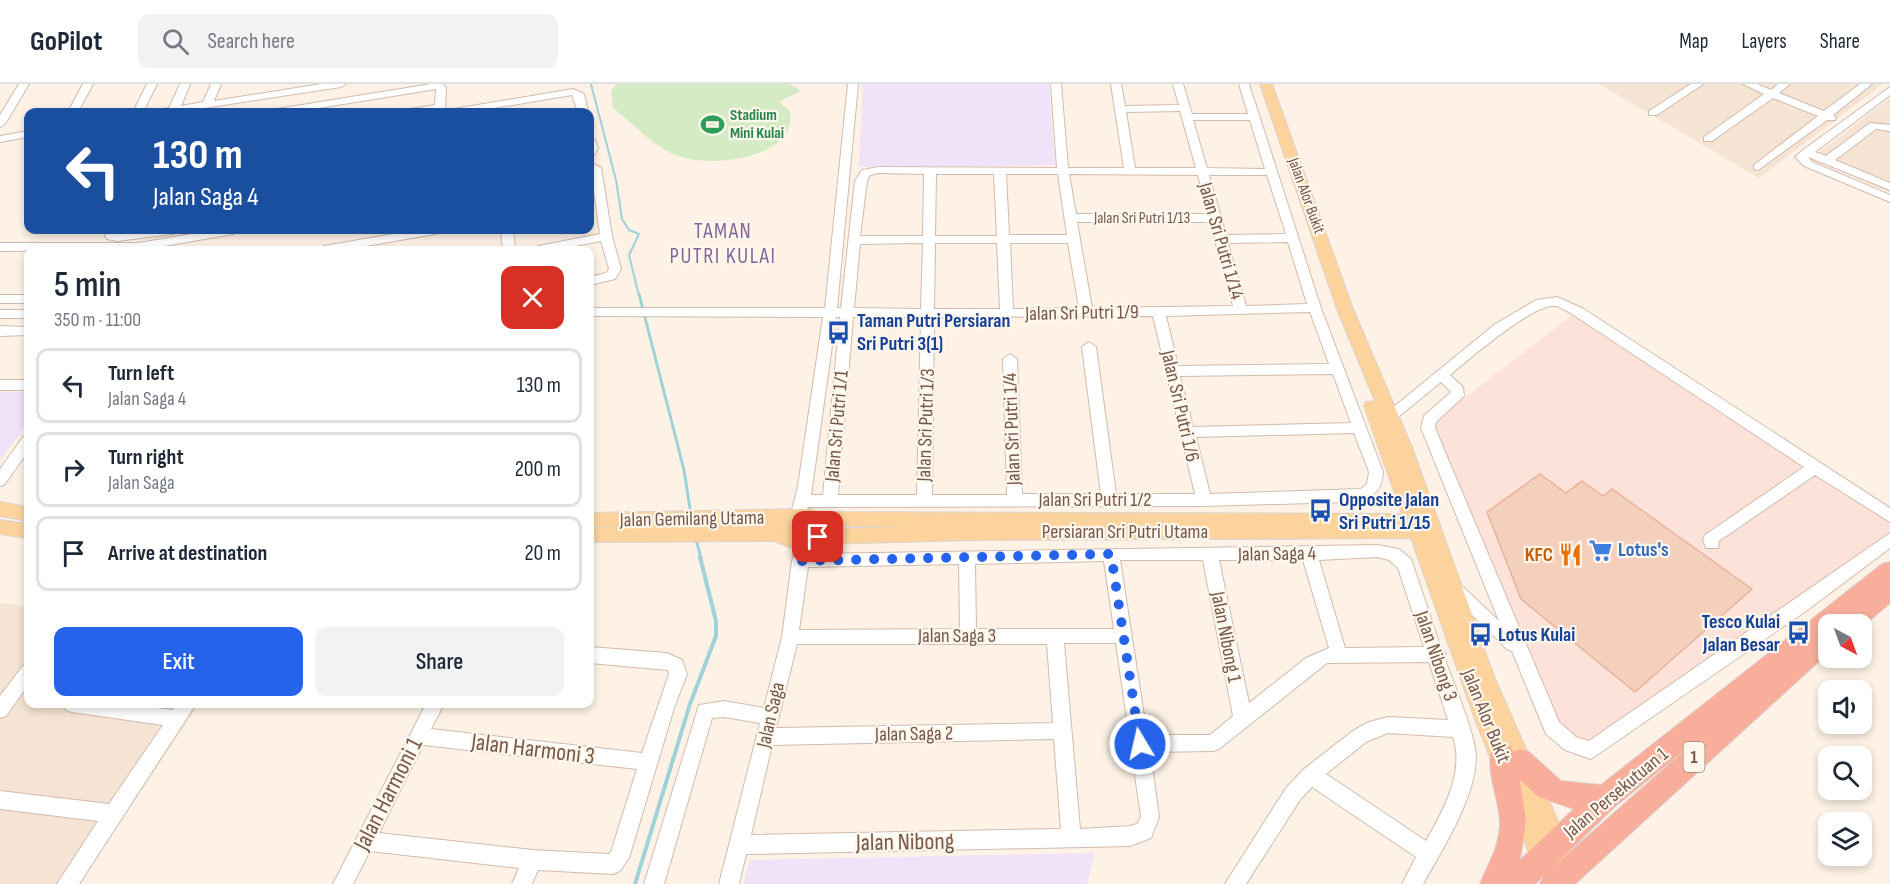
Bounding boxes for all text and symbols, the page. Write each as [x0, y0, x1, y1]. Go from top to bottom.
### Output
search box [138, 14, 558, 68]
text: GoPilot [30, 25, 102, 58]
icon: search [159, 25, 192, 58]
text: Search here [207, 28, 295, 55]
text: Map [1679, 29, 1708, 54]
text: Layers [1741, 29, 1787, 54]
text: Share [1820, 29, 1860, 54]
place label: Stadium Mini Kulai [730, 106, 784, 143]
sports icon: Stadium Mini Kulai [699, 111, 725, 137]
text: 130 m [153, 130, 243, 181]
icon: left [54, 132, 132, 210]
street label: Jalan Alor Bukit [1283, 154, 1329, 237]
street label: Jalan Sri Putri 1/14 [1193, 179, 1249, 302]
text: Jalan Saga 4 [153, 181, 259, 213]
street label: Jalan Sri Putri 1/13 [1093, 209, 1190, 228]
district label: TAMAN PUTRI KULAI [670, 218, 776, 270]
text: 5 min [54, 264, 121, 307]
button: close [501, 266, 564, 329]
street label: Jalan Sri Putri 1/9 [1024, 300, 1139, 326]
text: 350 m · 11:00 [54, 308, 141, 332]
place label: Taman Putri Persiaran Sri Putri 3(1) [857, 309, 1010, 356]
bus stop icon: Taman Putri Persiaran Sri Putri 3(1) [826, 319, 852, 345]
street label: Jalan Sri Putri 1/6 [1155, 347, 1204, 464]
text: Turn left [108, 360, 174, 387]
street label: Jalan Sri Putri 1/3 [912, 368, 940, 483]
icon: left [57, 369, 90, 402]
street label: Jalan Sri Putri 1/1 [820, 369, 854, 484]
text: 130 m [517, 372, 561, 399]
street label: Jalan Sri Putri 1/4 [998, 372, 1026, 487]
text: Jalan Saga 4 [108, 387, 186, 411]
text: Turn right [108, 444, 184, 471]
icon: right [57, 453, 90, 486]
text: 200 m [515, 456, 561, 483]
text: Jalan Saga [108, 471, 175, 495]
street label: Jalan Sri Putri 1/2 [1037, 488, 1152, 512]
place label: Opposite Jalan Sri Putri 1/15 [1339, 488, 1439, 535]
bus stop icon: Opposite Jalan Sri Putri 1/15 [1308, 498, 1334, 524]
street label: Jalan Gemilang Utama [618, 506, 765, 532]
pin [792, 511, 843, 562]
icon: arrive [801, 520, 834, 553]
street label: Persiaran Sri Putri Utama [1042, 520, 1208, 544]
icon: arrive [57, 537, 90, 570]
supermarket icon: Lotus's [1587, 537, 1613, 563]
place label: Lotus's [1618, 538, 1669, 562]
text: Arrive at destination [108, 540, 267, 567]
text: 20 m [525, 540, 561, 567]
street label: Jalan Saga 4 [1237, 541, 1316, 567]
restaurant icon: KFC [1558, 542, 1584, 568]
place label: KFC [1525, 543, 1553, 567]
street label: Jalan Nibong 1 [1205, 588, 1247, 685]
street label: Jalan Nibong 3 [1409, 607, 1463, 704]
place label: Tesco Kulai Jalan Besar [1701, 610, 1780, 657]
north arrow [1818, 614, 1872, 668]
map controls [1818, 614, 1872, 866]
bus stop icon: Tesco Kulai Jalan Besar [1785, 620, 1811, 646]
bus stop icon: Lotus Kulai [1467, 622, 1493, 648]
place label: Lotus Kulai [1498, 623, 1575, 647]
street label: Jalan Saga 3 [917, 624, 996, 648]
button: Exit [54, 627, 303, 696]
button: Share [315, 627, 564, 696]
street label: Jalan Alor Bukit [1456, 664, 1516, 767]
street label: Jalan Saga [752, 680, 790, 751]
button: sound [1818, 680, 1872, 734]
position arrow [1108, 712, 1172, 776]
street label: Jalan Saga 2 [874, 721, 953, 747]
street label: Jalan Harmoni 3 [469, 727, 596, 771]
street label: Jalan Harmoni 1 [347, 732, 429, 856]
street label: Jalan Persekutuan 1 [1558, 742, 1673, 844]
road number: 1 [1684, 742, 1704, 772]
button: search [1818, 746, 1872, 800]
button: layers [1818, 812, 1872, 866]
street label: Jalan Nibong [855, 827, 954, 857]

